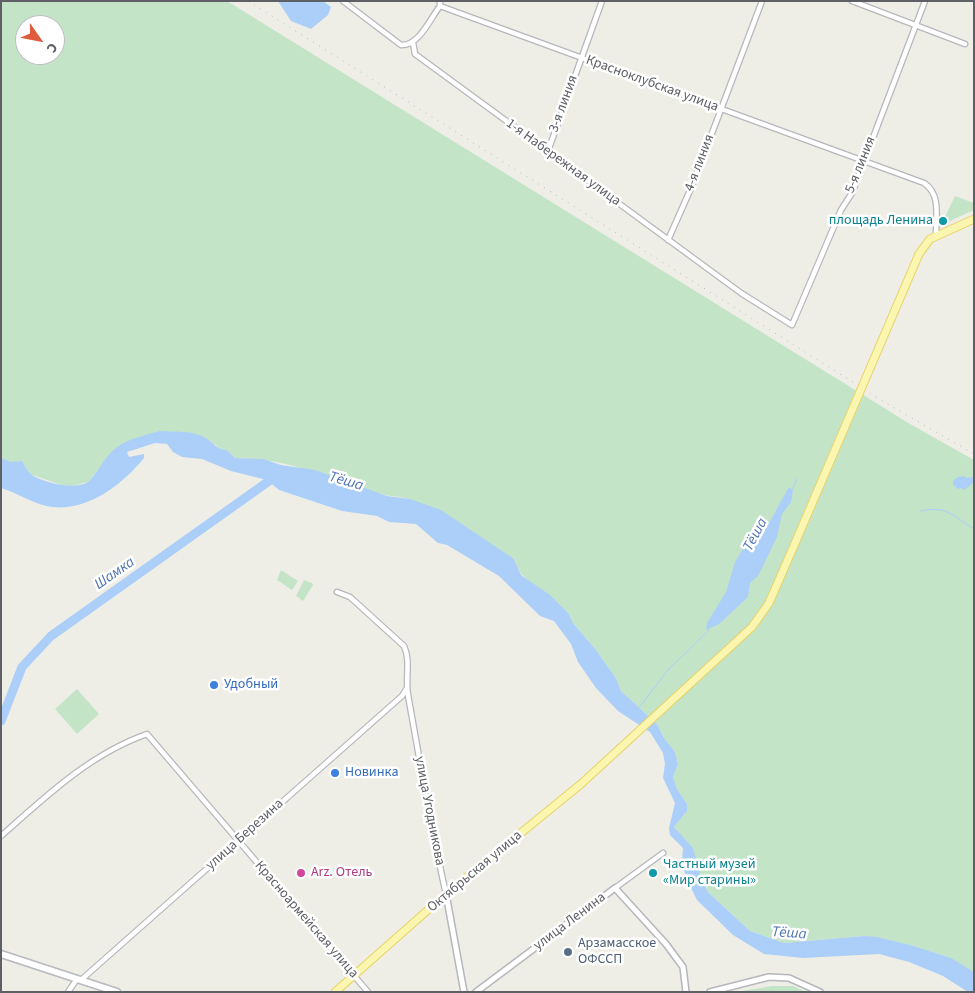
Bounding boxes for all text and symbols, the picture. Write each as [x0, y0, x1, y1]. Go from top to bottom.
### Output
north arrow [15, 15, 65, 65]
text: С [41, 39, 62, 56]
street label: Красноклубская улица [583, 52, 721, 116]
street label: 3-я линия [546, 73, 582, 135]
street label: 1-я Набережная улица [502, 116, 624, 210]
street label: 4-я линия [681, 132, 719, 194]
street label: 5-я линия [842, 134, 880, 196]
place label: площадь Ленина [829, 213, 933, 229]
marker: площадь Ленина [937, 215, 949, 227]
water label: Тёша [327, 469, 365, 495]
water label: Тёша [740, 515, 772, 555]
water label: Шамка [91, 554, 139, 594]
place label: Удобный [224, 677, 278, 693]
marker: Удобный [208, 679, 220, 691]
street label: улица Угодникова [410, 755, 448, 867]
place label: Новинка [345, 765, 398, 781]
marker: Новинка [329, 767, 341, 779]
street label: улица Березина [203, 796, 287, 874]
street label: Октябрьская улица [424, 828, 526, 916]
place label: Частный музей «Мир старины» [663, 857, 756, 890]
street label: Красноармейская улица [250, 858, 362, 982]
place label: Arz. Отель [311, 865, 372, 881]
marker: Arz. Отель [295, 867, 307, 879]
marker: Частный музей «Мир старины» [647, 867, 659, 879]
street label: улица Ленина [531, 889, 609, 955]
water label: Тёша [771, 924, 807, 944]
place label: Арзамасское ОФССП [578, 936, 656, 969]
marker: Арзамасское ОФССП [562, 946, 574, 958]

